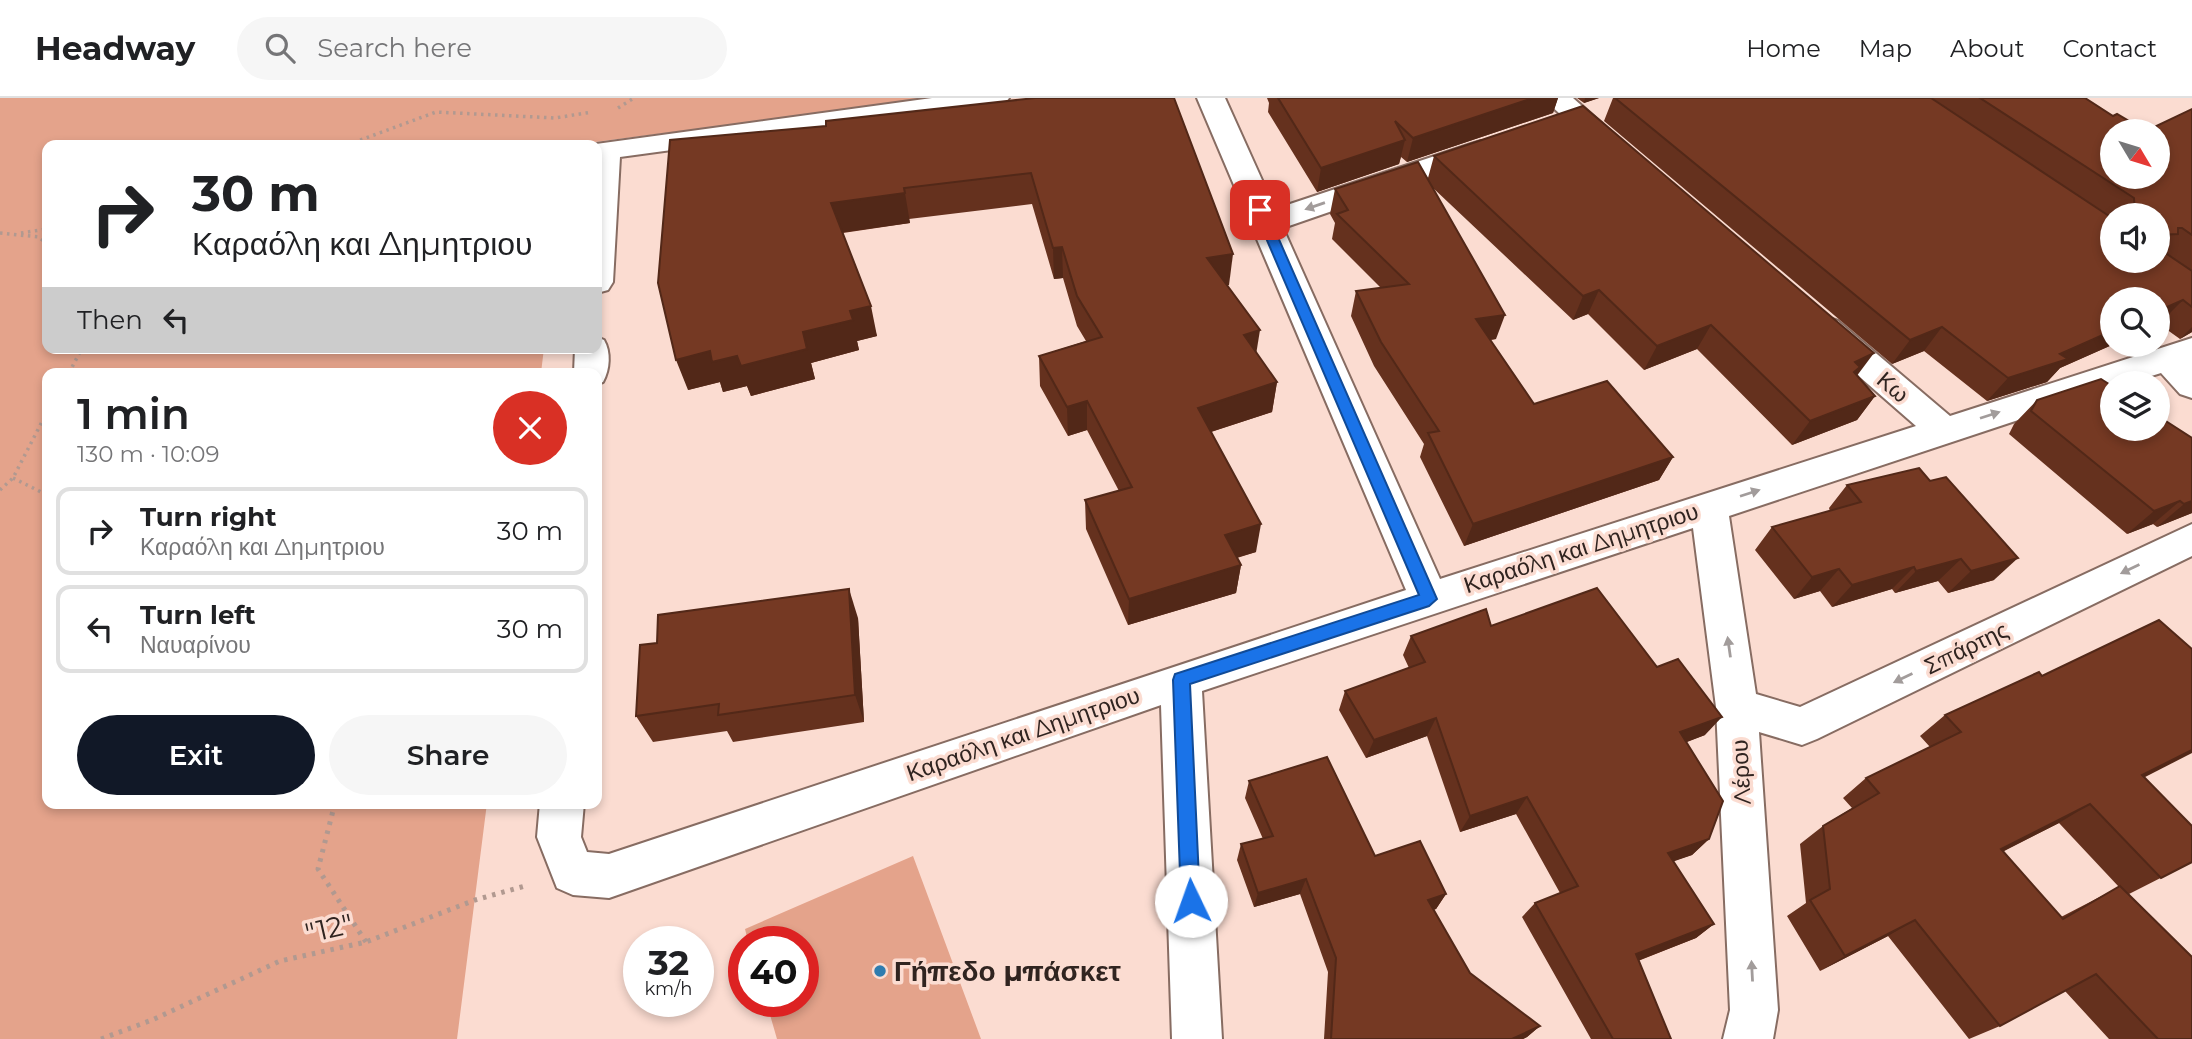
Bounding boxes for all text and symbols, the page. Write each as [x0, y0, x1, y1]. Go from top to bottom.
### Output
search box [237, 17, 727, 80]
text: Headway [35, 28, 195, 68]
icon: search [261, 29, 299, 67]
text: Search here [317, 32, 472, 64]
text: Home [1746, 34, 1821, 63]
text: Map [1859, 34, 1912, 63]
text: About [1950, 34, 2024, 63]
text: Contact [2062, 34, 2157, 63]
north arrow [2100, 119, 2170, 189]
map controls [2100, 119, 2170, 441]
text: 30 m [192, 164, 320, 223]
icon: right [77, 168, 168, 259]
pin [1230, 180, 1290, 240]
icon: arrive [1241, 191, 1279, 229]
one-way arrow [1305, 201, 1326, 212]
button: sound [2100, 203, 2170, 273]
text: Καραόλη και Δημητριου [192, 224, 533, 263]
button: search [2100, 287, 2170, 357]
icon: left [157, 301, 195, 339]
text: Then [77, 304, 143, 336]
street label: Κω [1871, 366, 1915, 408]
button: layers [2100, 371, 2170, 441]
text: 1 min [77, 388, 190, 440]
button: close [493, 391, 567, 465]
one-way arrow [1979, 410, 2000, 420]
text: 130 m · 10:09 [77, 440, 219, 468]
one-way arrow [1739, 487, 1760, 498]
street label: Καραόλη και Δημητριου [1460, 497, 1702, 599]
text: Turn right [140, 501, 276, 533]
icon: right [81, 512, 119, 550]
text: 30 m [497, 515, 563, 547]
text: Καραόλη και Δημητριου [140, 533, 385, 561]
one-way arrow [2120, 564, 2141, 575]
text: Turn left [140, 599, 256, 631]
icon: left [81, 610, 119, 648]
text: 30 m [497, 613, 563, 645]
street label: Σπάρτης [1919, 616, 2013, 680]
text: Ναυαρίνου [140, 631, 251, 659]
one-way arrow [1723, 636, 1734, 658]
one-way arrow [1893, 672, 1913, 684]
street label: Καραόλη και Δημητριου [903, 681, 1143, 787]
button: Exit [77, 715, 315, 795]
button: Share [329, 715, 567, 795]
street label: Λέρου [1725, 739, 1757, 805]
position arrow [1154, 864, 1228, 938]
street label: "12" [302, 906, 356, 950]
speed limit sign: 40 [728, 926, 819, 1017]
text: 32 [648, 941, 689, 984]
place label: Γήπεδο μπάσκετ [894, 954, 1122, 988]
one-way arrow [1747, 960, 1758, 982]
marker: Γήπεδο μπάσκετ [872, 963, 888, 979]
text: km/h [644, 978, 693, 1000]

